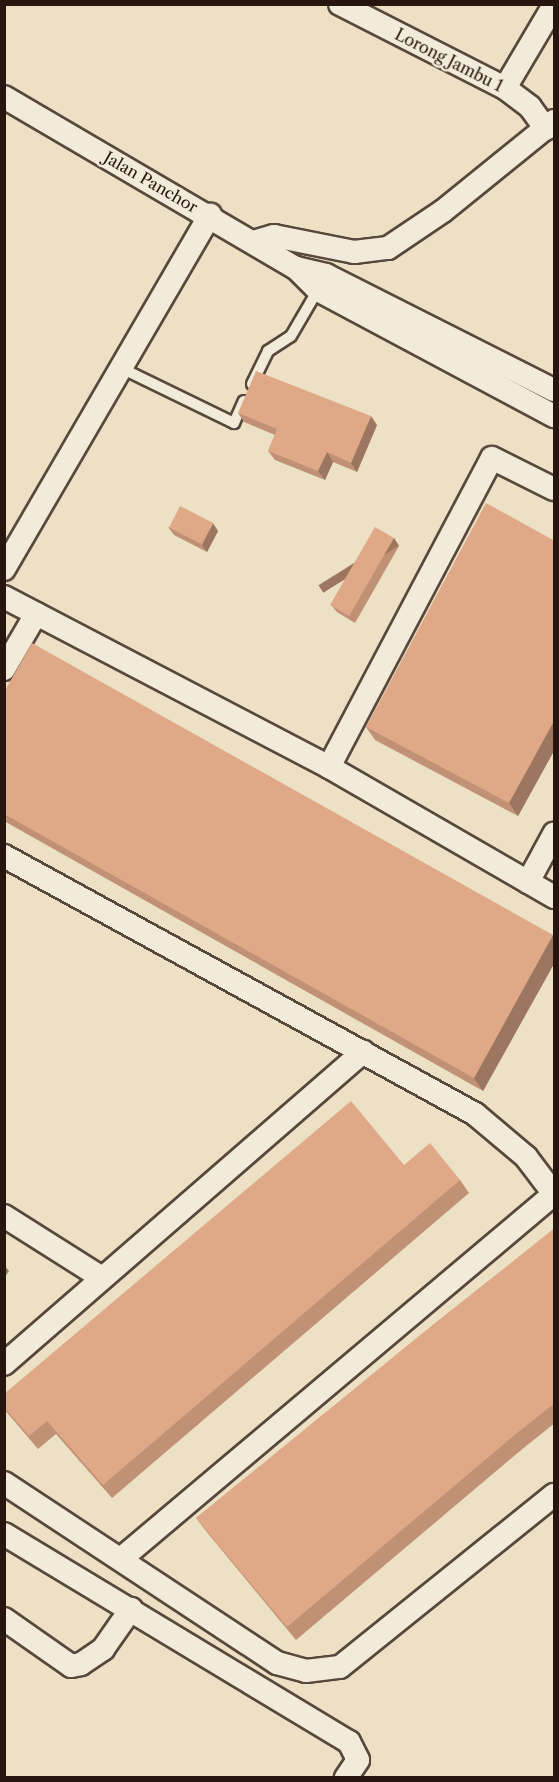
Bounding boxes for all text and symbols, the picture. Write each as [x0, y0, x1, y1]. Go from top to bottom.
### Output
street label: Lorong Jambu 1 [392, 25, 506, 95]
street label: Jalan Panchor [101, 147, 201, 217]

